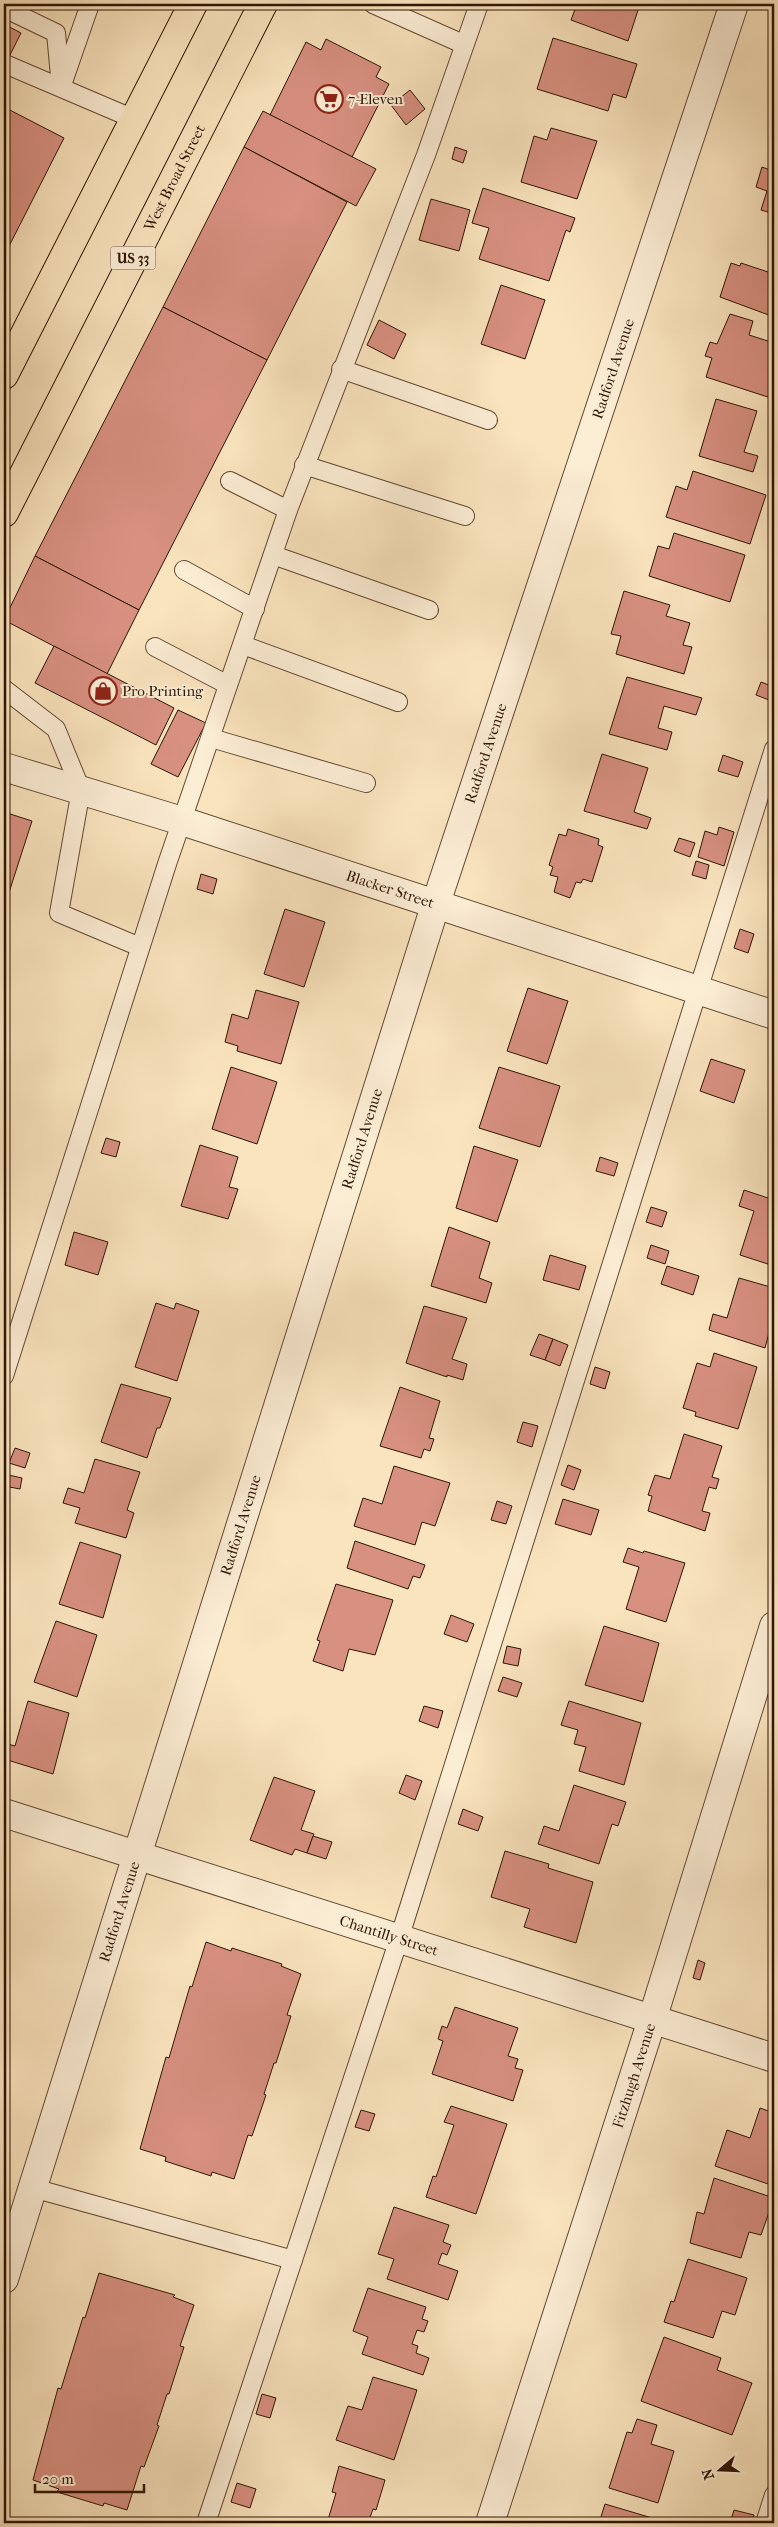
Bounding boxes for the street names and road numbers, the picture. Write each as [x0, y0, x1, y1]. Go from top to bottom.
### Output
street label: West Broad Street [140, 121, 209, 235]
road number: US 33 [110, 247, 156, 270]
street label: Radford Avenue [588, 316, 638, 421]
street label: Radford Avenue [461, 700, 511, 806]
street label: Blacker Street [344, 866, 437, 912]
street label: Radford Avenue [338, 1086, 386, 1191]
street label: Radford Avenue [216, 1472, 265, 1578]
street label: Radford Avenue [95, 1859, 144, 1964]
street label: Chantilly Street [337, 1911, 441, 1960]
street label: Fitzhugh Avenue [609, 2020, 660, 2130]

